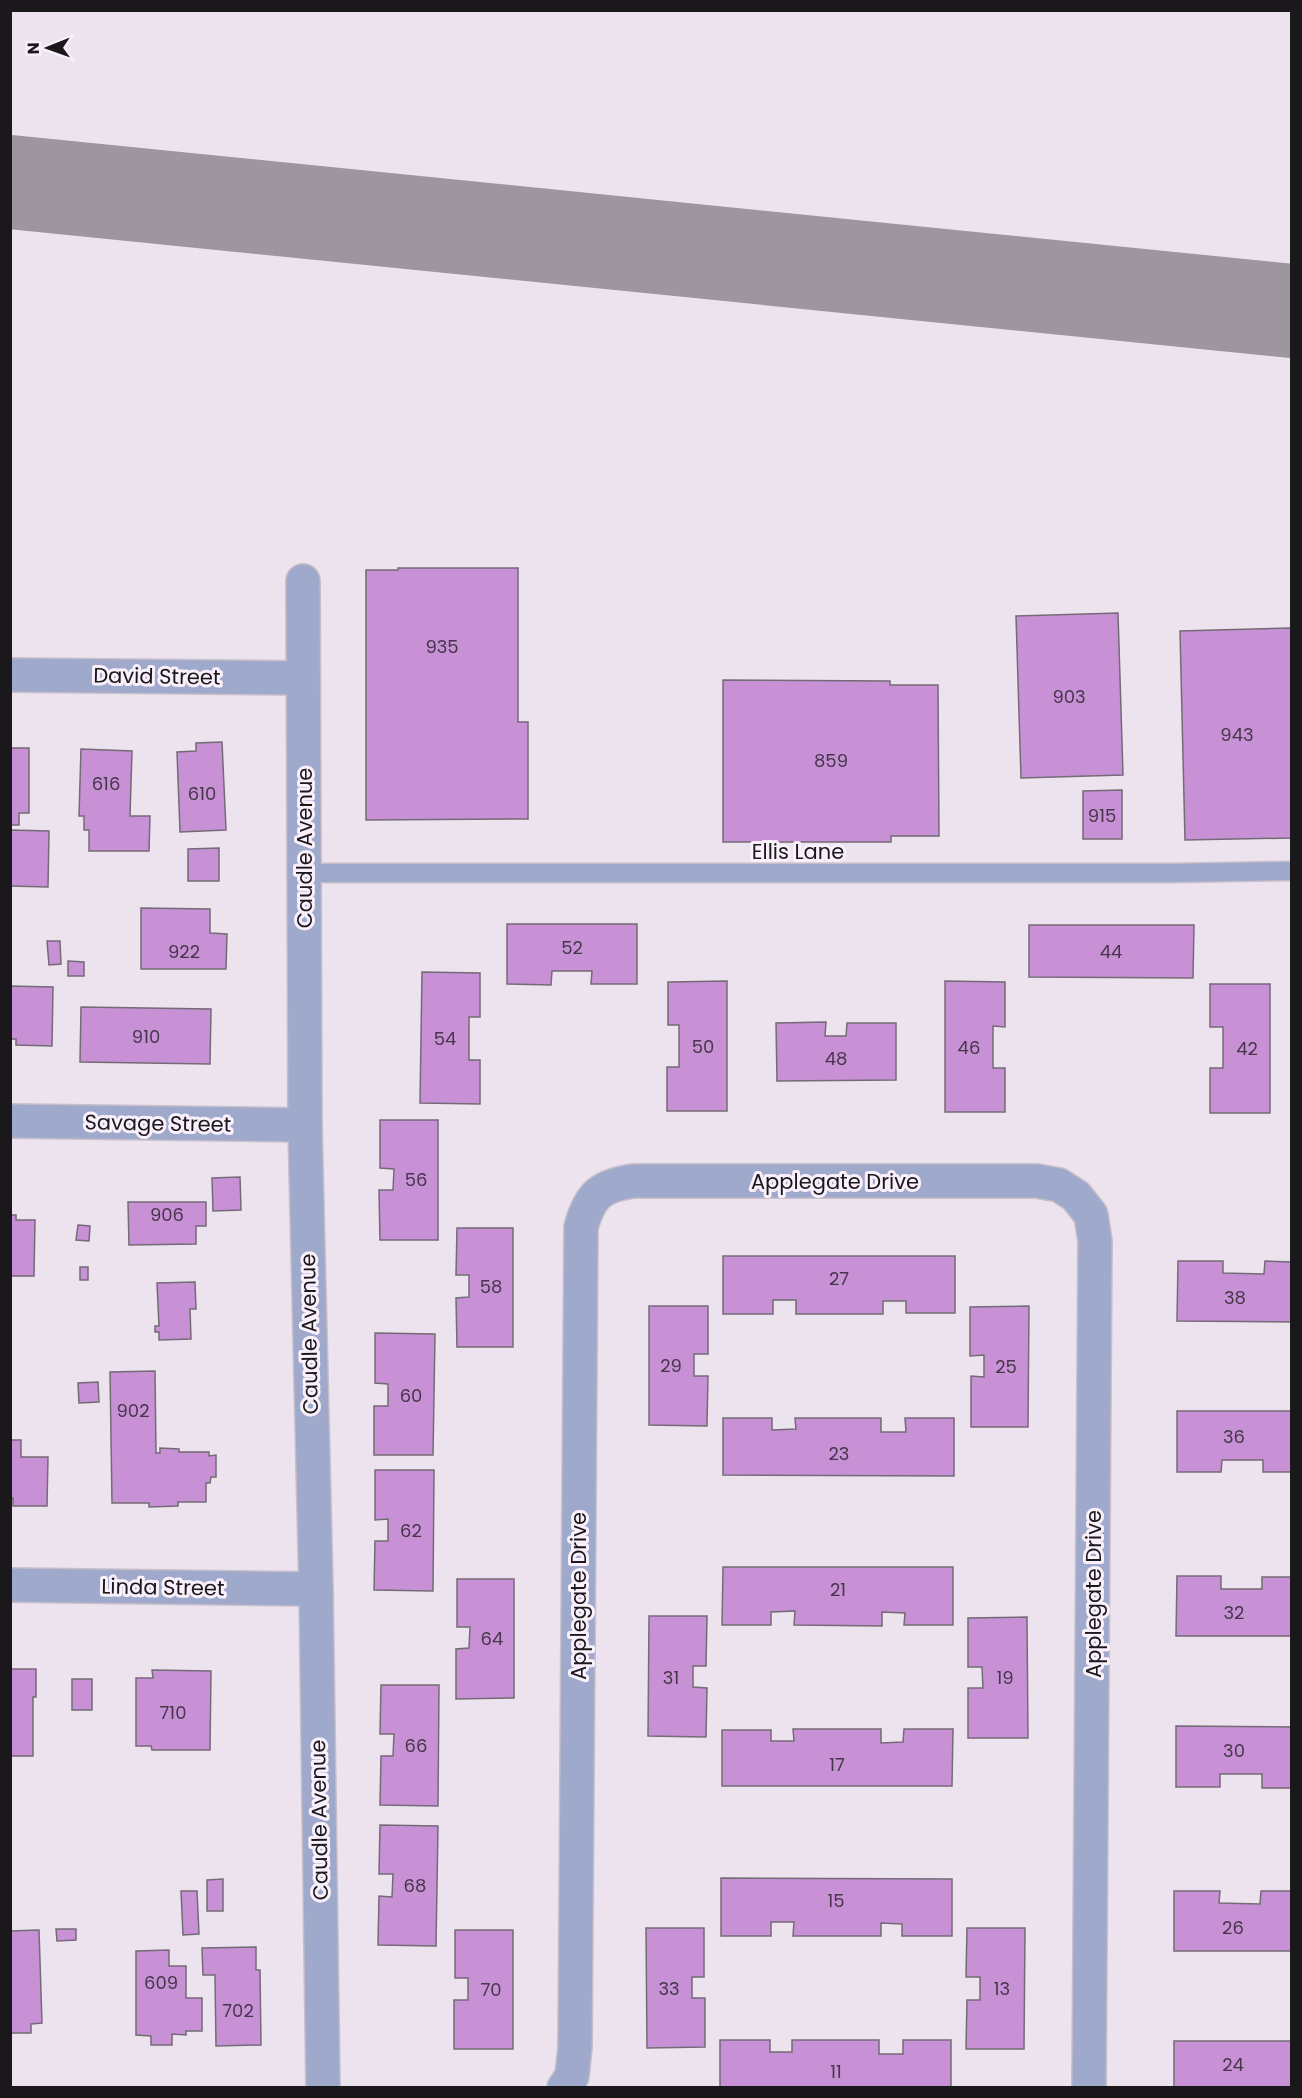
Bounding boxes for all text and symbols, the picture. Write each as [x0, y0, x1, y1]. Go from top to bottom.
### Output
north arrow [18, 18, 78, 78]
text: N [22, 42, 45, 54]
house number: 935 [425, 634, 459, 659]
street label: David Street [93, 660, 221, 692]
house number: 903 [1052, 684, 1086, 709]
house number: 943 [1220, 722, 1254, 747]
house number: 859 [814, 748, 848, 773]
street label: Caudle Avenue [290, 768, 319, 928]
house number: 616 [92, 771, 120, 796]
house number: 610 [188, 781, 216, 806]
house number: 915 [1088, 803, 1116, 828]
street label: Ellis Lane [752, 837, 844, 866]
house number: 52 [561, 935, 583, 960]
house number: 922 [168, 939, 200, 964]
house number: 44 [1100, 939, 1122, 964]
house number: 910 [132, 1024, 160, 1049]
house number: 54 [434, 1026, 456, 1051]
house number: 50 [692, 1034, 714, 1059]
house number: 46 [958, 1035, 980, 1060]
house number: 42 [1236, 1036, 1258, 1061]
house number: 48 [825, 1046, 847, 1071]
street label: Savage Street [84, 1107, 232, 1139]
house number: 56 [405, 1167, 427, 1192]
street label: Applegate Drive [751, 1167, 919, 1196]
house number: 906 [150, 1202, 184, 1227]
street label: Caudle Avenue [293, 1253, 325, 1415]
house number: 27 [829, 1266, 849, 1291]
house number: 58 [480, 1274, 502, 1299]
house number: 38 [1224, 1285, 1246, 1310]
house number: 29 [660, 1353, 682, 1378]
house number: 25 [995, 1354, 1017, 1379]
house number: 60 [400, 1383, 422, 1408]
house number: 902 [117, 1398, 150, 1423]
house number: 36 [1223, 1424, 1245, 1449]
house number: 23 [829, 1441, 849, 1466]
street label: Applegate Drive [1079, 1510, 1108, 1678]
street label: Applegate Drive [564, 1512, 593, 1680]
house number: 62 [400, 1518, 422, 1543]
street label: Linda Street [101, 1571, 225, 1603]
house number: 21 [830, 1577, 846, 1602]
house number: 32 [1224, 1600, 1244, 1625]
house number: 64 [481, 1626, 503, 1651]
house number: 31 [663, 1665, 679, 1690]
house number: 19 [996, 1665, 1014, 1690]
house number: 710 [160, 1700, 186, 1725]
house number: 66 [405, 1733, 427, 1758]
house number: 30 [1223, 1738, 1245, 1763]
street label: Caudle Avenue [303, 1739, 335, 1901]
house number: 17 [829, 1752, 845, 1777]
house number: 68 [404, 1873, 426, 1898]
house number: 15 [827, 1888, 845, 1913]
house number: 26 [1222, 1915, 1244, 1940]
house number: 609 [144, 1970, 178, 1995]
house number: 33 [658, 1976, 680, 2001]
house number: 13 [994, 1976, 1010, 2001]
house number: 70 [480, 1977, 502, 2002]
house number: 702 [222, 1998, 254, 2023]
house number: 24 [1222, 2052, 1244, 2077]
house number: 11 [830, 2059, 842, 2084]

